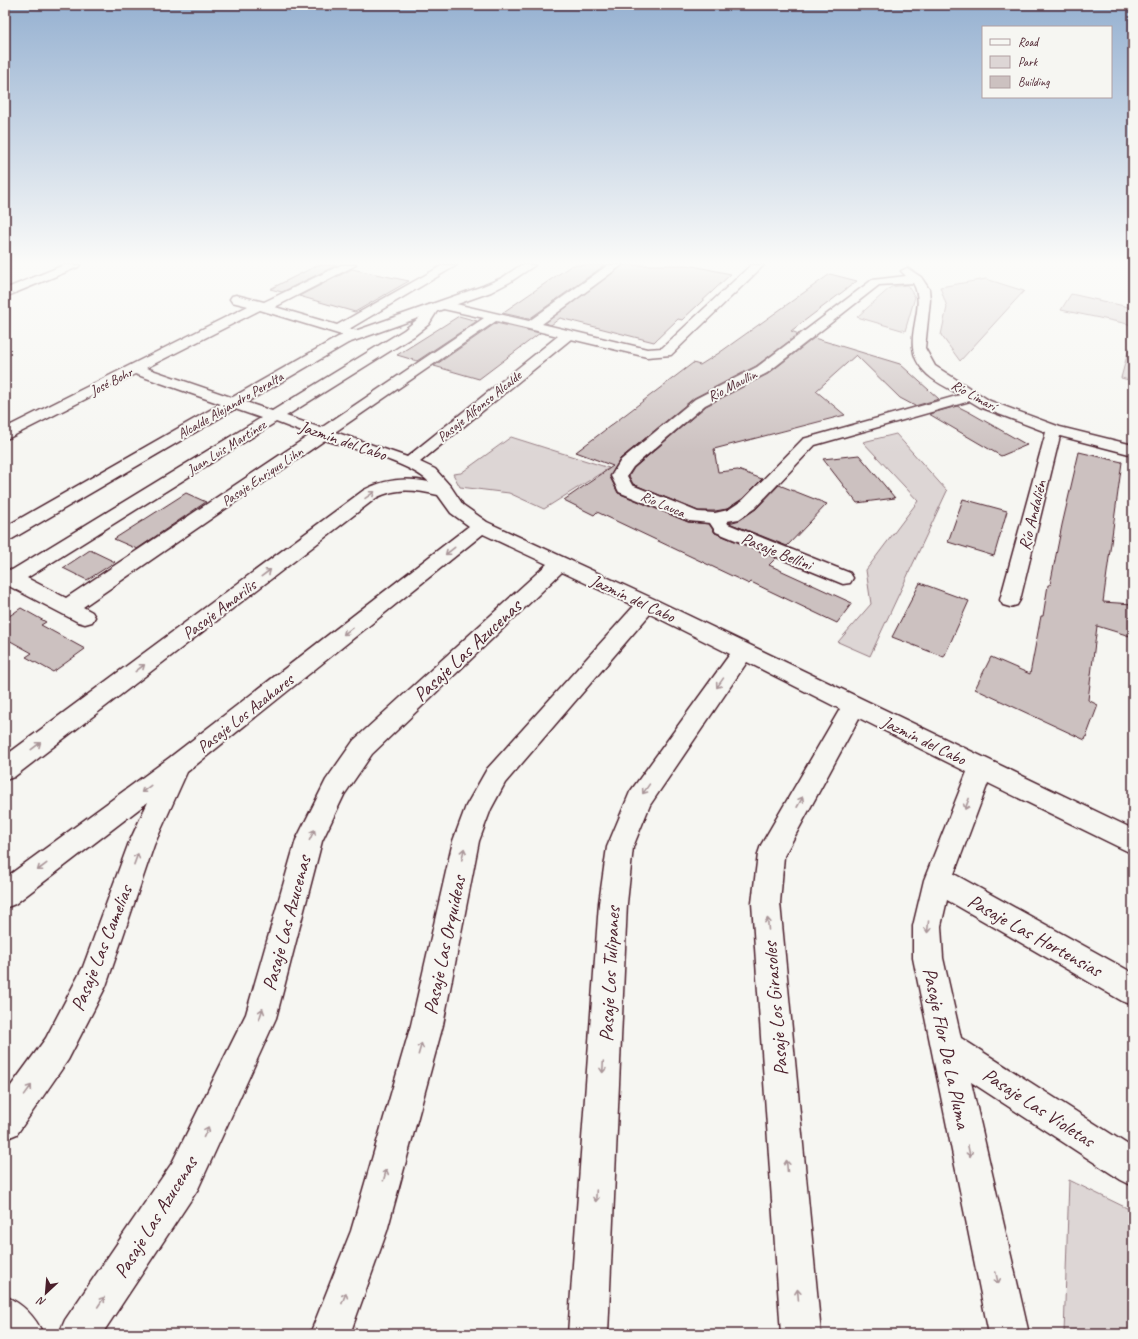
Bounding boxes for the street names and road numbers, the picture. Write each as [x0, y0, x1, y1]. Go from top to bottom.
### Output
street label: José Bohr [86, 363, 136, 400]
street label: Pasaje Alfonso Alcalde [434, 366, 526, 446]
street label: Río Maullin [705, 366, 760, 405]
street label: Alcalde Alejandro Peralta [174, 368, 287, 443]
street label: Río Limarí [949, 376, 1002, 416]
street label: Jazmín del Cabo [296, 415, 390, 465]
street label: Juan Luis Martínez [183, 416, 270, 479]
street label: Pasaje Enrique Lihn [218, 443, 307, 510]
street label: Río Andalién [1014, 477, 1052, 552]
street label: Río Lauca [638, 488, 688, 522]
street label: Pasaje Bellini [738, 528, 818, 576]
street label: Jazmín del Cabo [586, 569, 679, 628]
street label: Pasaje Amarilis [178, 574, 262, 644]
street label: Pasaje Las Azucenas [408, 592, 528, 707]
street label: Pasaje Los Azahares [193, 668, 299, 758]
street label: Jazmín del Cabo [878, 711, 970, 770]
street label: Pasaje Las Azucenas [256, 851, 317, 993]
street label: Pasaje Las Orquídeas [418, 871, 472, 1017]
street label: Pasaje Las Camelias [65, 879, 139, 1015]
street label: Pasaje Las Hortensias [963, 888, 1108, 984]
street label: Pasaje Los Tulipanes [593, 904, 626, 1042]
street label: Pasaje Los Girasoles [757, 939, 794, 1077]
street label: Pasaje Flor De La Pluma [917, 965, 976, 1133]
street label: Pasaje Las Violetas [978, 1062, 1101, 1154]
street label: Pasaje Las Azucenas [108, 1150, 204, 1283]

